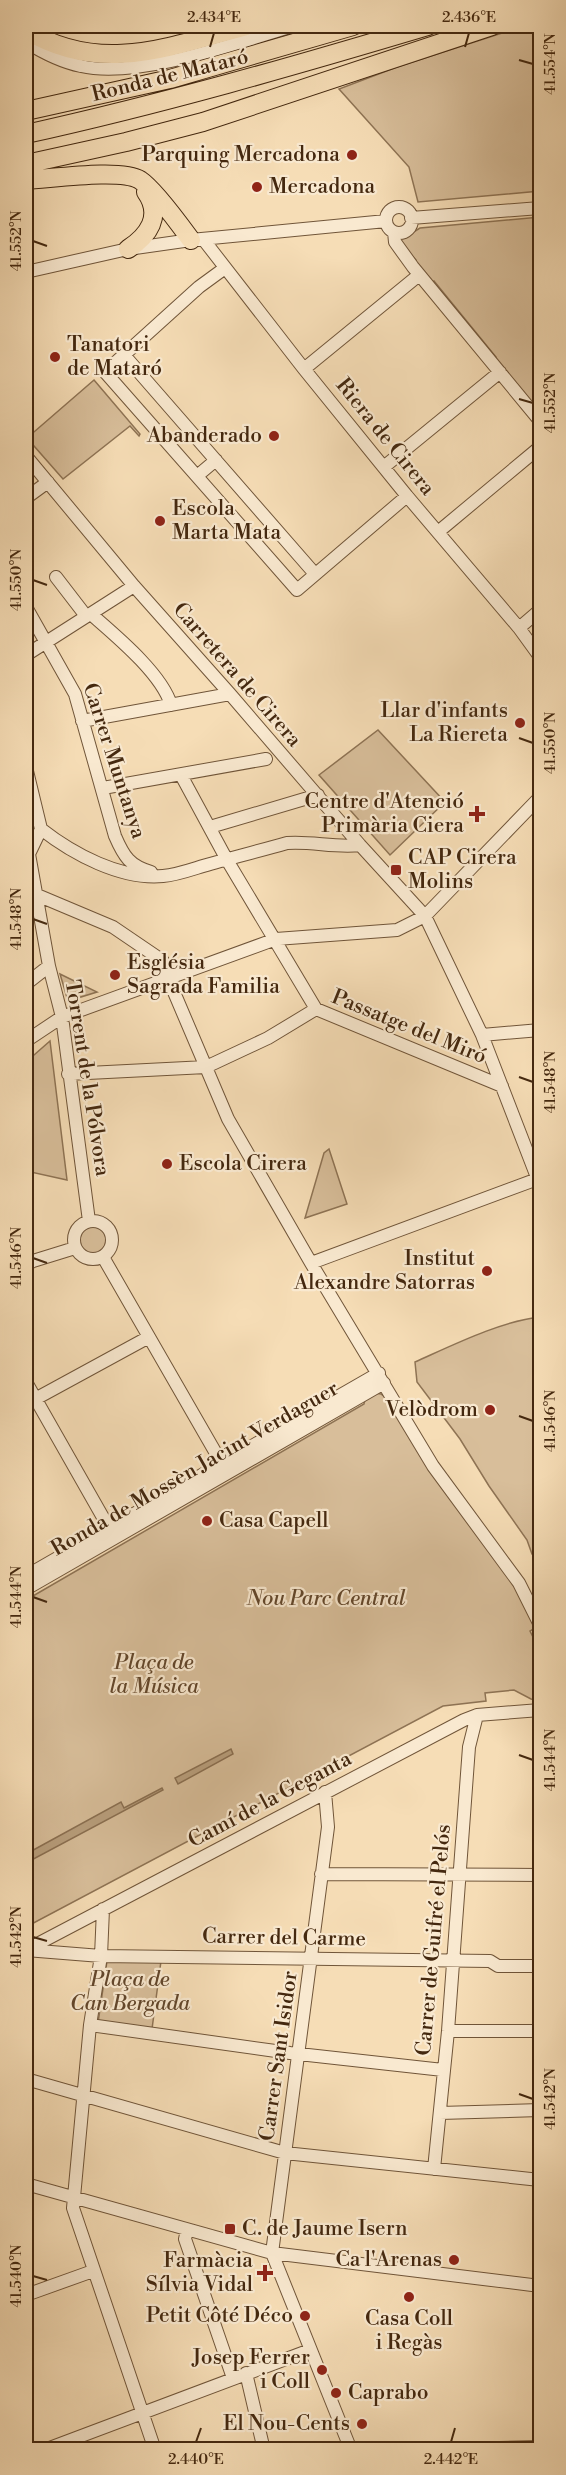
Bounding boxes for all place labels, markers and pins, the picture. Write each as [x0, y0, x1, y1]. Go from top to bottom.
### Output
place label: Parquing Mercadona [142, 142, 340, 168]
marker: Parquing Mercadona [345, 148, 359, 162]
place label: Mercadona [269, 174, 375, 200]
marker: Mercadona [250, 180, 264, 194]
place label: Tanatori de Mataró [67, 332, 162, 382]
marker: Tanatori de Mataró [48, 350, 62, 364]
place label: Abanderado [146, 423, 262, 449]
marker: Abanderado [267, 429, 281, 443]
place label: Escola Marta Mata [172, 496, 282, 546]
marker: Escola Marta Mata [153, 514, 167, 528]
place label: Llar d'infants La Riereta [380, 698, 508, 748]
marker: Llar d'infants La Riereta [513, 716, 527, 730]
place label: Centre d'Atenció Primària Ciera [304, 789, 464, 839]
marker: Centre d'Atenció Primària Ciera [468, 805, 486, 823]
place label: CAP Cirera Molins [408, 845, 517, 895]
marker: CAP Cirera Molins [389, 863, 403, 877]
place label: Església Sagrada Familia [127, 950, 280, 1000]
marker: Església Sagrada Familia [108, 968, 122, 982]
place label: Escola Cirera [179, 1151, 307, 1177]
marker: Escola Cirera [160, 1157, 174, 1171]
place label: Institut Alexandre Satorras [293, 1246, 476, 1296]
marker: Institut Alexandre Satorras [480, 1264, 494, 1278]
place label: Velòdrom [384, 1397, 478, 1423]
marker: Velòdrom [483, 1403, 497, 1417]
place label: Casa Capell [219, 1508, 328, 1534]
marker: Casa Capell [200, 1514, 214, 1528]
place label: C. de Jaume Isern [242, 2216, 408, 2242]
marker: C. de Jaume Isern [223, 2222, 237, 2236]
place label: Ca l'Arenas [335, 2247, 442, 2273]
place label: Farmàcia Sílvia Vidal [146, 2248, 253, 2298]
marker: Ca l'Arenas [447, 2253, 461, 2267]
marker: Farmàcia Sílvia Vidal [258, 2266, 272, 2280]
marker: Casa Coll i Regàs [402, 2290, 416, 2304]
place label: Petit Côté Déco [146, 2303, 293, 2329]
place label: Casa Coll i Regàs [365, 2306, 453, 2356]
marker: Petit Côté Déco [298, 2309, 312, 2323]
place label: Josep Ferrer i Coll [191, 2345, 310, 2395]
marker: Josep Ferrer i Coll [315, 2363, 329, 2377]
place label: Caprabo [348, 2380, 429, 2406]
marker: Caprabo [329, 2386, 343, 2400]
place label: El Nou-Cents [223, 2411, 350, 2437]
marker: El Nou-Cents [355, 2417, 369, 2431]

